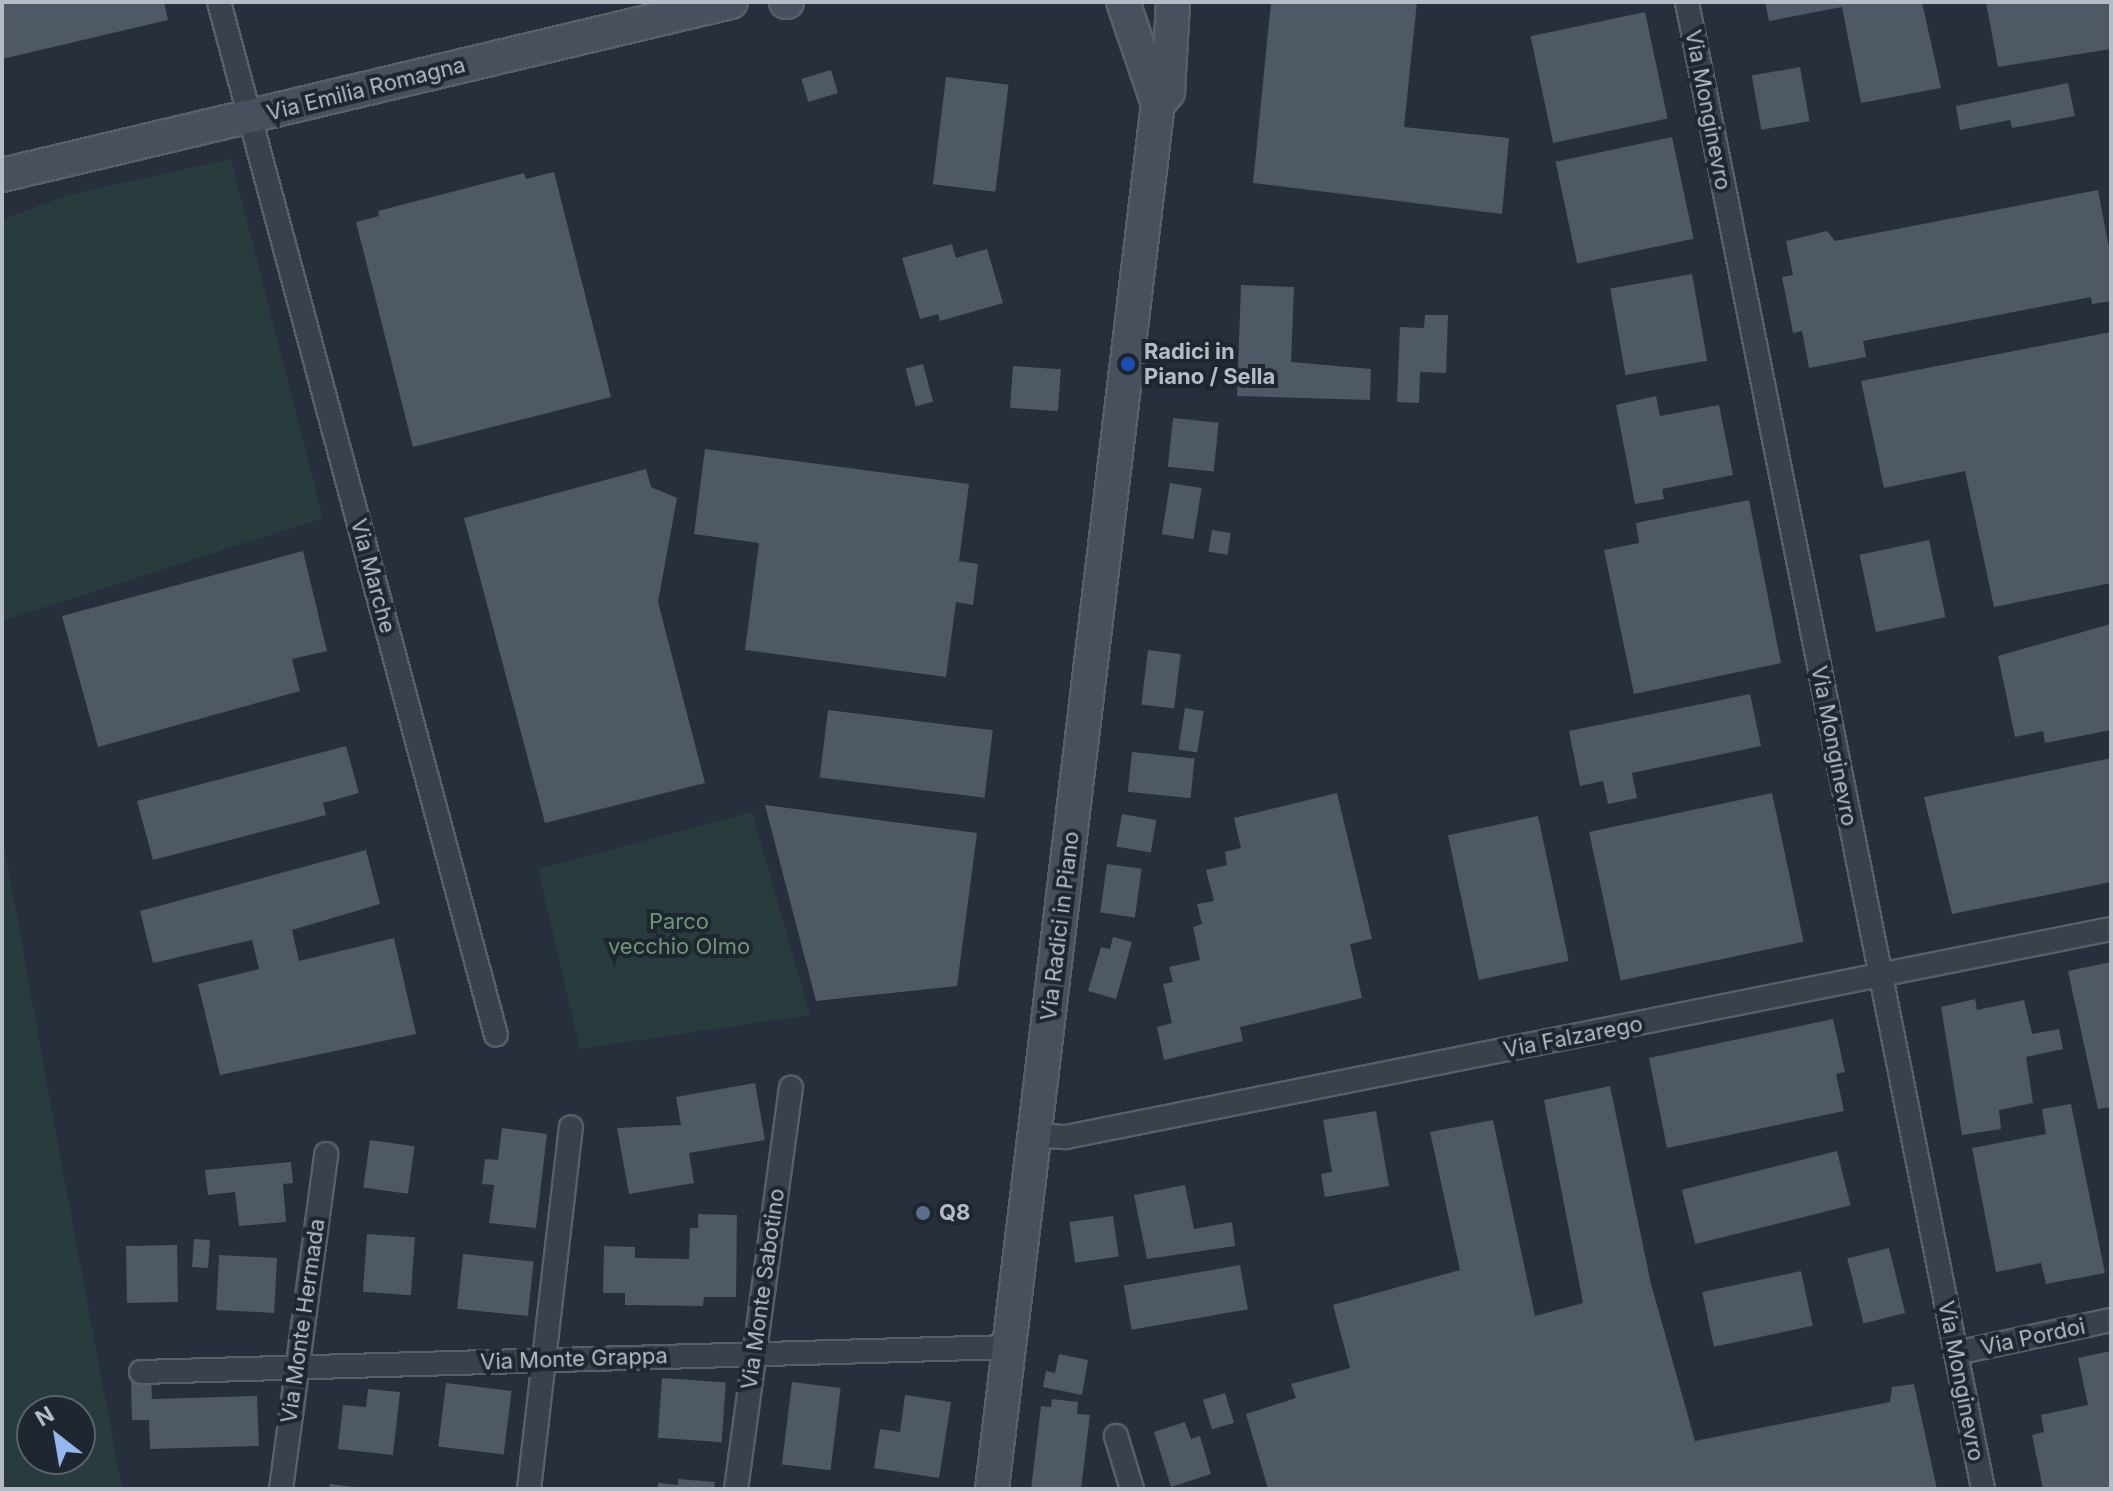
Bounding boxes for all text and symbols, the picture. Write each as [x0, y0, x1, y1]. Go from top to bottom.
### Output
street label: Via Monginevro [1680, 28, 1736, 192]
street label: Via Emilia Romagna [264, 52, 468, 126]
place label: Radici in Piano / Sella [1144, 338, 1275, 390]
marker: Radici in Piano / Sella [1119, 355, 1137, 373]
street label: Via Marche [345, 516, 401, 636]
street label: Via Monginevro [1806, 664, 1862, 828]
street label: Via Radici in Piano [1035, 830, 1085, 1022]
park label: Parco vecchio Olmo [608, 908, 750, 960]
street label: Via Falzarego [1501, 1011, 1645, 1063]
street label: Via Monte Sabotino [736, 1187, 790, 1391]
place label: Q8 [939, 1200, 970, 1226]
marker: Q8 [914, 1204, 932, 1222]
street label: Via Monte Hermada [276, 1217, 330, 1425]
street label: Via Monginevro [1933, 1299, 1989, 1463]
street label: Via Pordoi [1978, 1313, 2088, 1361]
street label: Via Monte Grappa [480, 1343, 668, 1375]
north arrow [16, 1395, 96, 1475]
text: N [31, 1401, 59, 1432]

